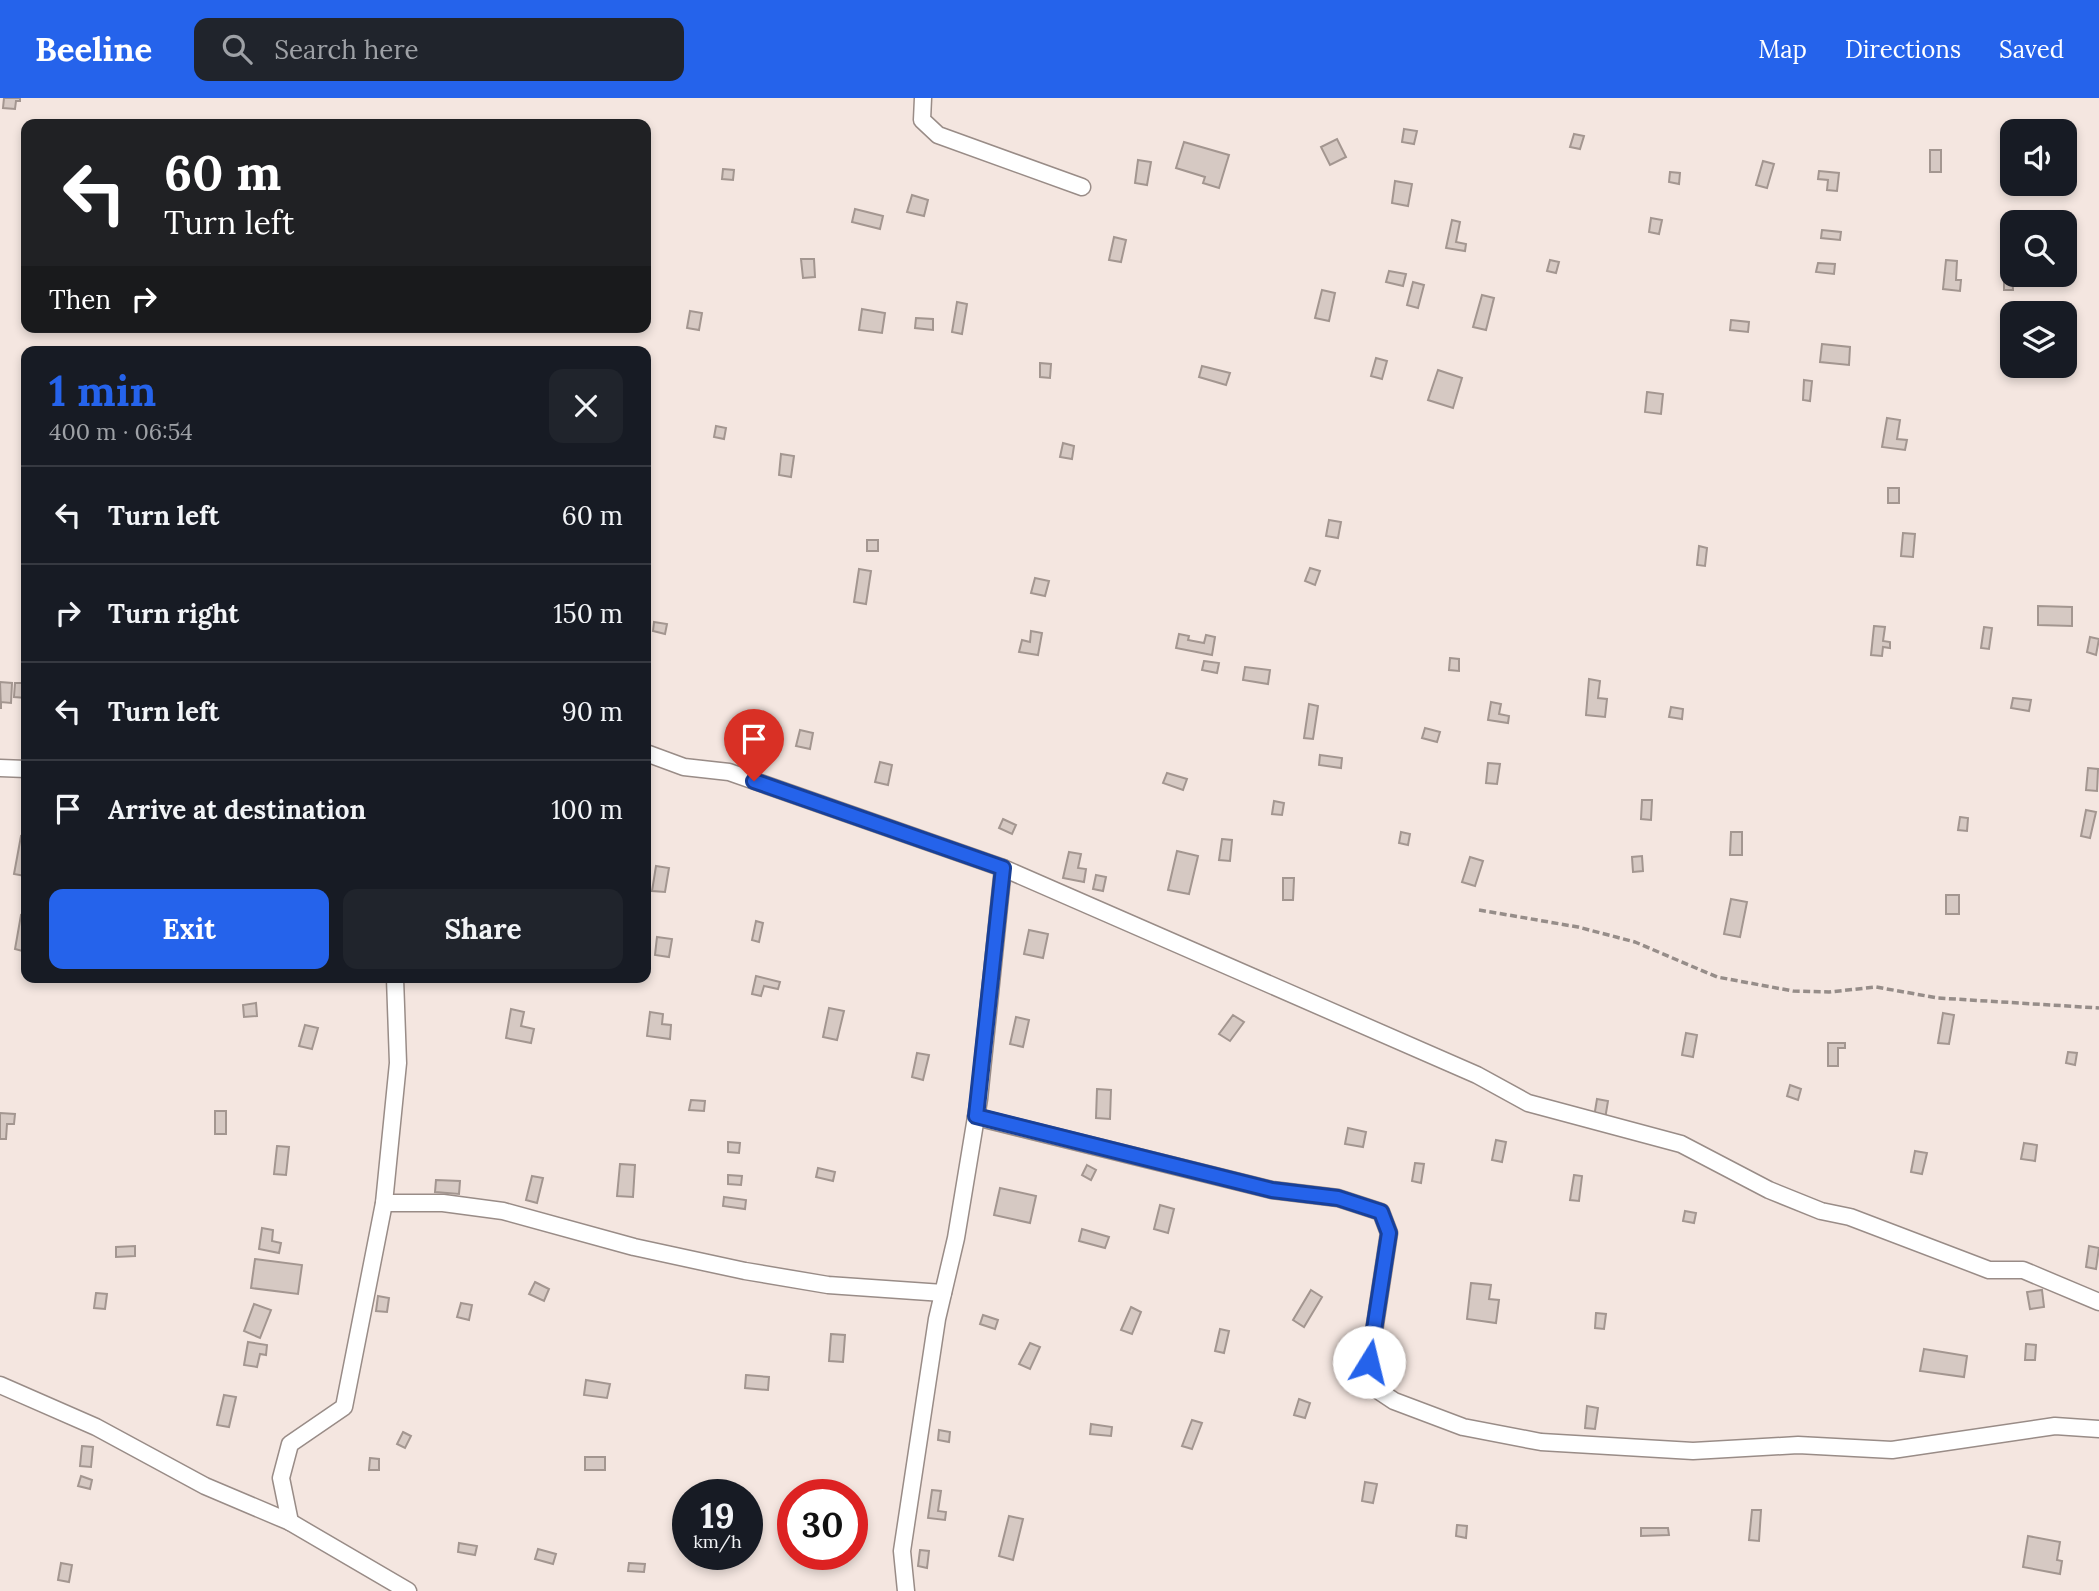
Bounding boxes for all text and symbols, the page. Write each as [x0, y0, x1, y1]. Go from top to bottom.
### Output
search box [194, 18, 684, 81]
text: Beeline [35, 28, 152, 70]
icon: search [218, 30, 256, 68]
text: Search here [274, 33, 419, 66]
text: Map [1758, 34, 1807, 65]
text: Directions [1845, 34, 1961, 65]
text: Saved [1999, 34, 2064, 65]
map controls [2000, 119, 2077, 378]
button: sound [2000, 119, 2077, 196]
text: 60 m [164, 141, 281, 203]
icon: left [49, 147, 140, 238]
text: Turn left [164, 202, 294, 243]
button: search [2000, 210, 2077, 287]
icon: right [125, 280, 163, 318]
text: Then [49, 283, 111, 316]
button: layers [2000, 301, 2077, 378]
text: 1 min [49, 364, 156, 418]
button: close [549, 369, 623, 443]
text: 400 m · 06:54 [49, 417, 193, 446]
icon: left [49, 496, 87, 534]
text: Turn left [108, 499, 219, 532]
text: 60 m [562, 499, 623, 532]
icon: right [49, 594, 87, 632]
text: Turn right [108, 597, 239, 630]
text: 150 m [553, 597, 623, 630]
icon: left [49, 692, 87, 730]
text: Turn left [108, 695, 219, 728]
text: 90 m [562, 695, 623, 728]
pin [724, 709, 784, 781]
icon: arrive [735, 720, 773, 758]
icon: arrive [49, 790, 87, 828]
text: Arrive at destination [108, 793, 366, 826]
text: 100 m [551, 793, 623, 826]
button: Exit [49, 889, 329, 969]
button: Share [343, 889, 623, 969]
position arrow [1332, 1325, 1406, 1399]
speed limit sign: 30 [777, 1479, 868, 1570]
text: 19 [700, 1493, 735, 1538]
text: km/h [693, 1530, 742, 1553]

